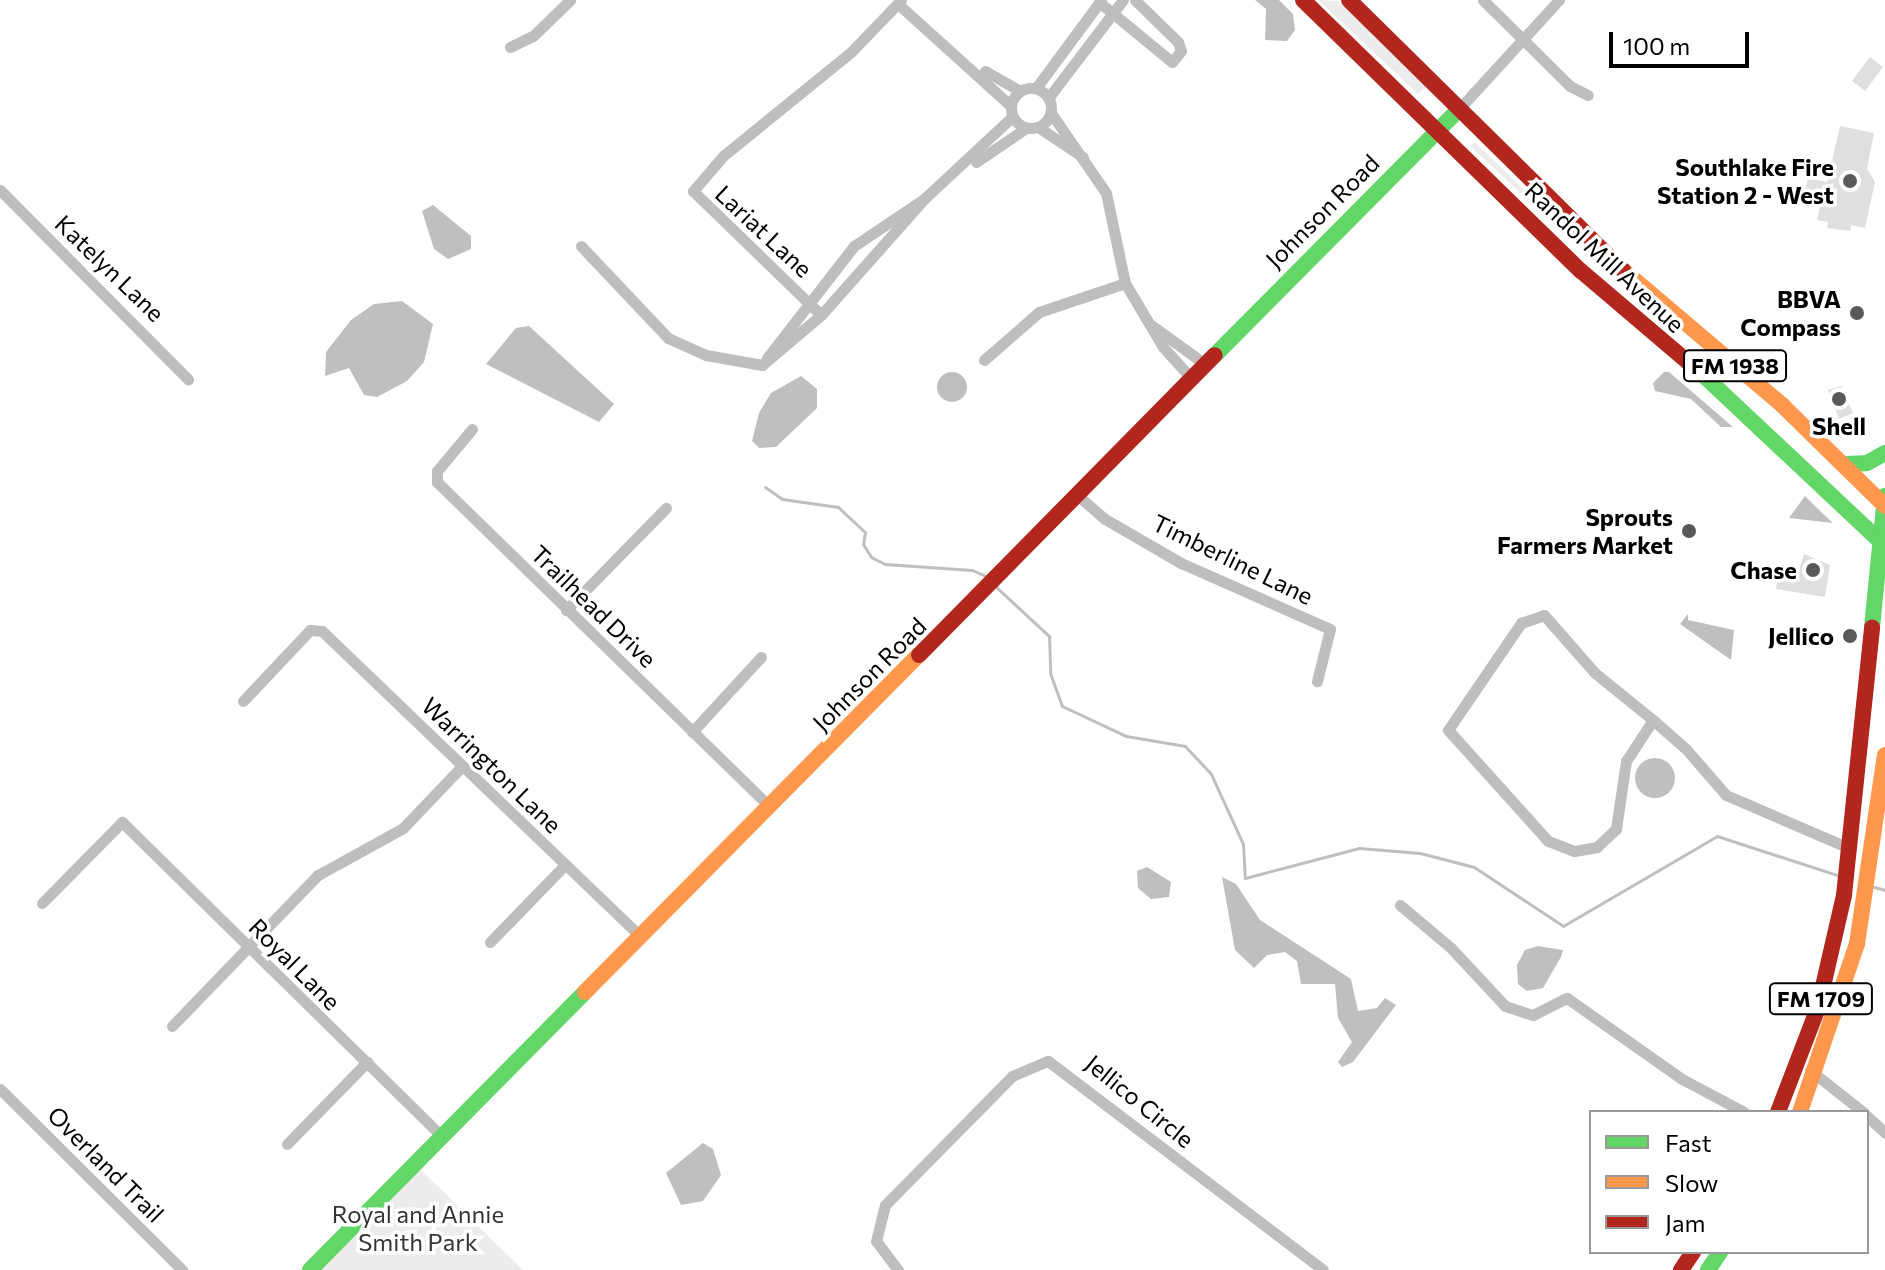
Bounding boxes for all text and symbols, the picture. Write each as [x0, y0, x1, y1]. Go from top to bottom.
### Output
scale bar [1613, 16, 1753, 66]
text: 100 m [1623, 31, 1690, 60]
street label: Johnson Road [1259, 148, 1385, 274]
place label: Southlake Fire Station 2 - West [1657, 153, 1834, 209]
marker: Southlake Fire Station 2 - West [1841, 172, 1859, 190]
street label: Randol Mill Avenue [1519, 176, 1691, 338]
street label: Lariat Lane [710, 179, 818, 283]
street label: Katelyn Lane [49, 209, 171, 327]
place label: BBVA Compass [1740, 285, 1841, 341]
marker: BBVA Compass [1848, 304, 1866, 322]
road number: FM 1938 [1683, 348, 1787, 384]
marker: Shell [1830, 390, 1848, 408]
place label: Shell [1812, 412, 1866, 440]
place label: Sprouts Farmers Market [1497, 503, 1673, 559]
street label: Timberline Lane [1148, 508, 1318, 610]
marker: Sprouts Farmers Market [1680, 522, 1698, 540]
street label: Trailhead Drive [525, 539, 663, 673]
place label: Chase [1730, 556, 1797, 584]
marker: Chase [1804, 561, 1822, 579]
street label: Johnson Road [806, 611, 932, 737]
place label: Jellico [1768, 622, 1834, 650]
marker: Jellico [1841, 627, 1859, 645]
street label: Warrington Lane [416, 691, 568, 839]
street label: Royal Lane [243, 912, 347, 1016]
road number: FM 1709 [1767, 981, 1875, 1017]
street label: Jellico Circle [1080, 1049, 1200, 1153]
street label: Overland Trail [42, 1100, 170, 1228]
legend [1589, 1110, 1869, 1254]
text: Fast [1665, 1128, 1712, 1157]
text: Slow [1665, 1168, 1718, 1197]
park label: Royal and Annie Smith Park [332, 1200, 504, 1256]
text: Jam [1665, 1208, 1705, 1237]

